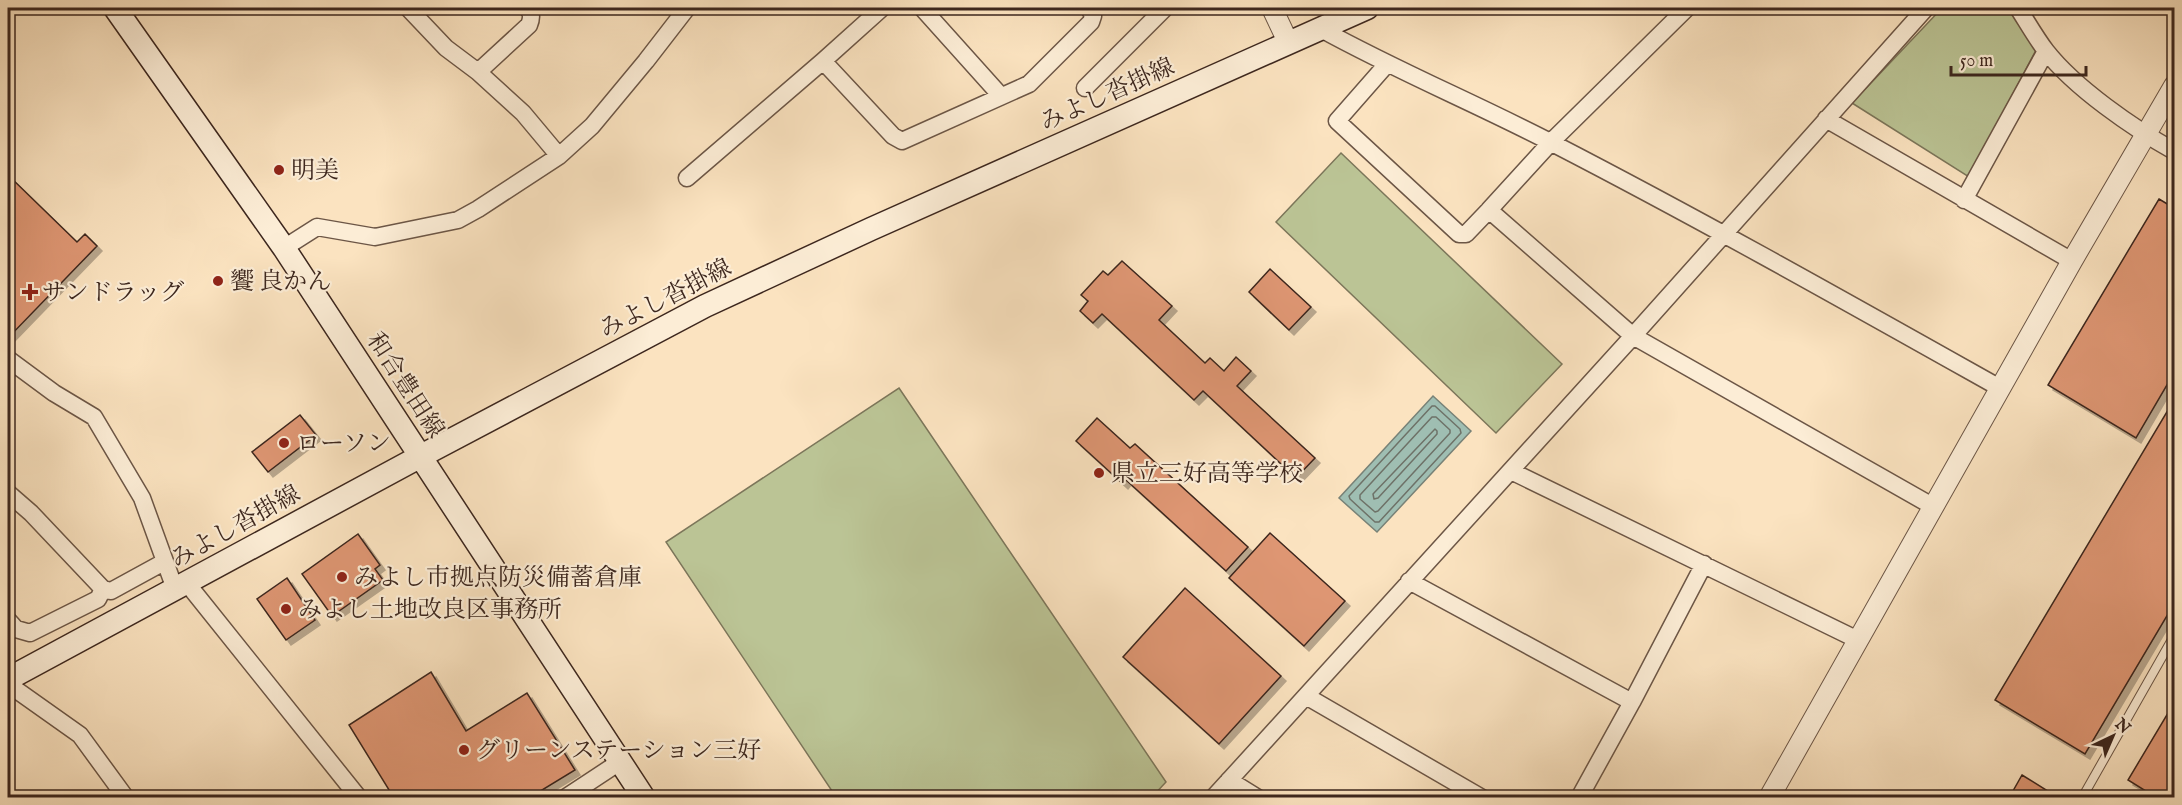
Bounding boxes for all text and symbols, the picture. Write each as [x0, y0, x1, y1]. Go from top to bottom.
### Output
scale bar [1951, 39, 2086, 77]
text: 50 m [1960, 50, 1993, 73]
street label: みよし沓掛線 [1036, 52, 1180, 139]
place label: 明美 [291, 156, 339, 187]
marker: 明美 [272, 163, 286, 177]
street label: みよし沓掛線 [594, 253, 737, 346]
place label: 饗 良かん [230, 267, 331, 298]
marker: 饗 良かん [211, 274, 225, 288]
place label: サンドラッグ [42, 278, 184, 309]
marker: サンドラッグ [23, 285, 37, 299]
street label: 和合豊田線 [359, 327, 450, 445]
place label: ローソン [296, 429, 391, 460]
marker: ローソン [277, 436, 291, 450]
place label: 県立三好高等学校 [1111, 459, 1303, 490]
marker: 県立三好高等学校 [1092, 466, 1106, 480]
street label: みよし沓掛線 [165, 479, 306, 576]
place label: みよし市拠点防災備蓄倉庫 [354, 563, 642, 594]
marker: みよし市拠点防災備蓄倉庫 [335, 570, 349, 584]
place label: みよし土地改良区事務所 [298, 595, 562, 626]
marker: みよし土地改良区事務所 [279, 602, 293, 616]
north arrow [2083, 706, 2143, 766]
text: N [2109, 714, 2134, 739]
place label: グリーンステーション三好 [476, 736, 761, 767]
marker: グリーンステーション三好 [457, 743, 471, 757]

